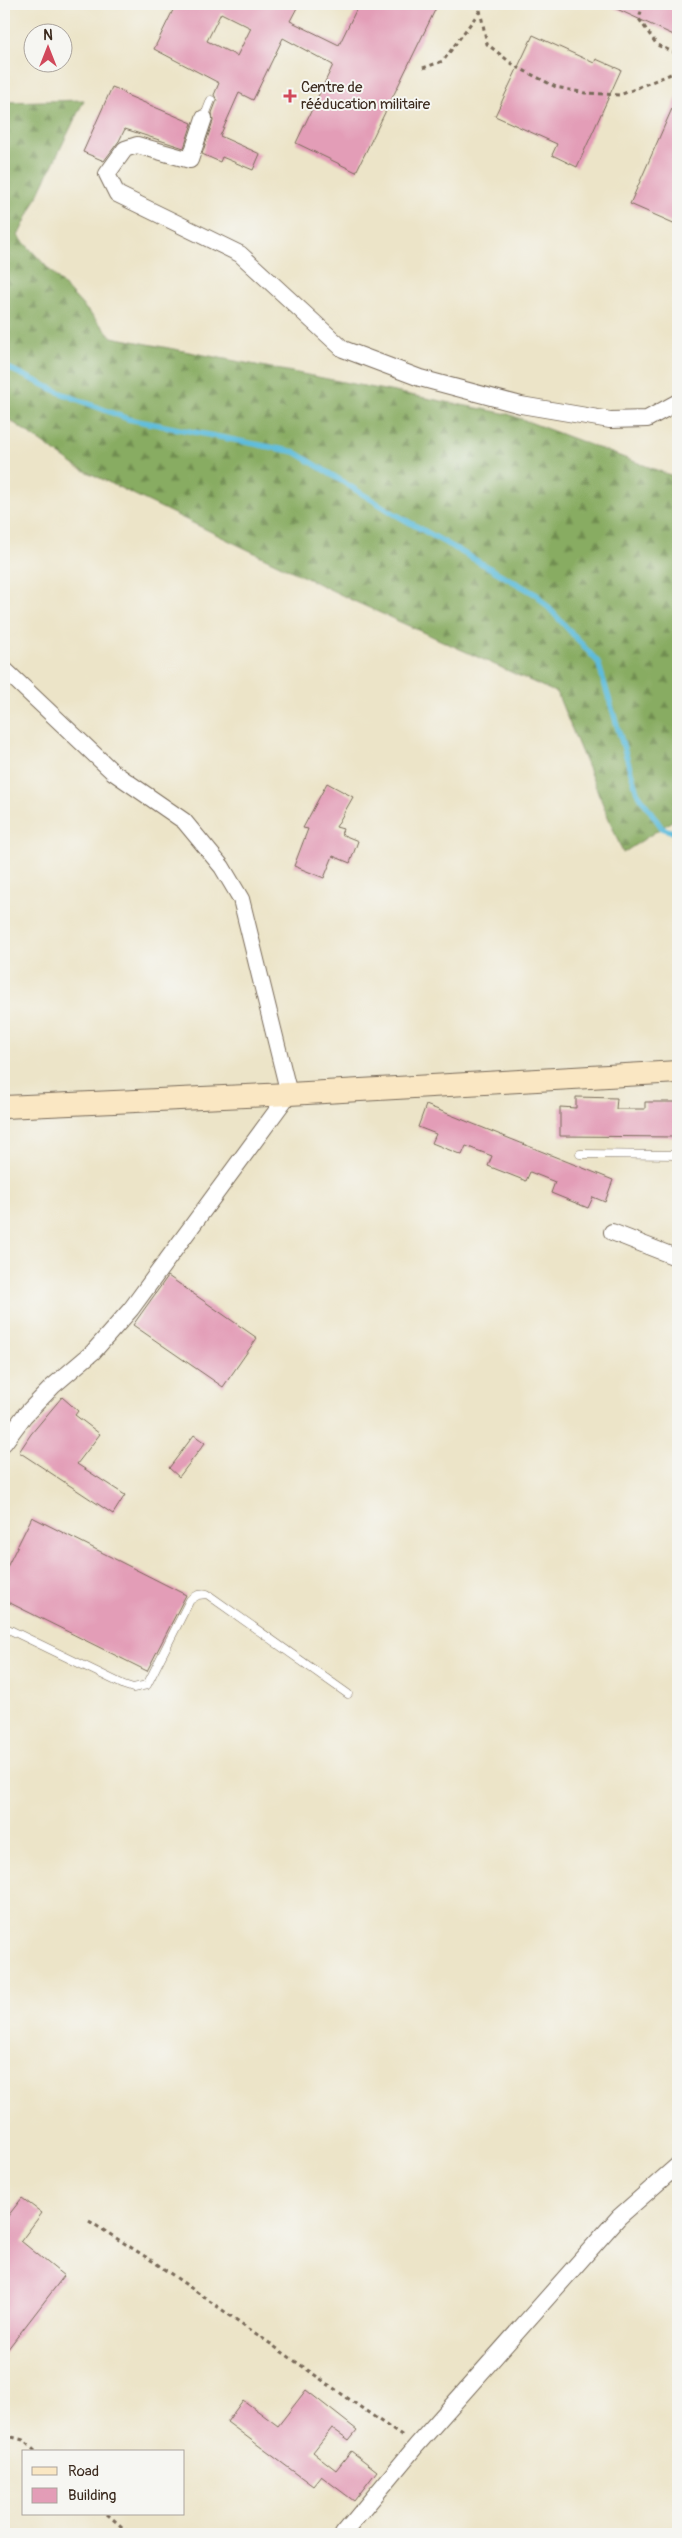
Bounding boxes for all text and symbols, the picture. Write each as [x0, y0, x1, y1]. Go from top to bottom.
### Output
north arrow [22, 22, 72, 72]
text: N [43, 27, 53, 44]
place label: Centre de rééducation militaire [301, 78, 431, 114]
marker: Centre de rééducation militaire [283, 89, 297, 103]
legend [22, 2450, 185, 2516]
text: Road [68, 2462, 99, 2481]
text: Building [68, 2486, 116, 2505]

